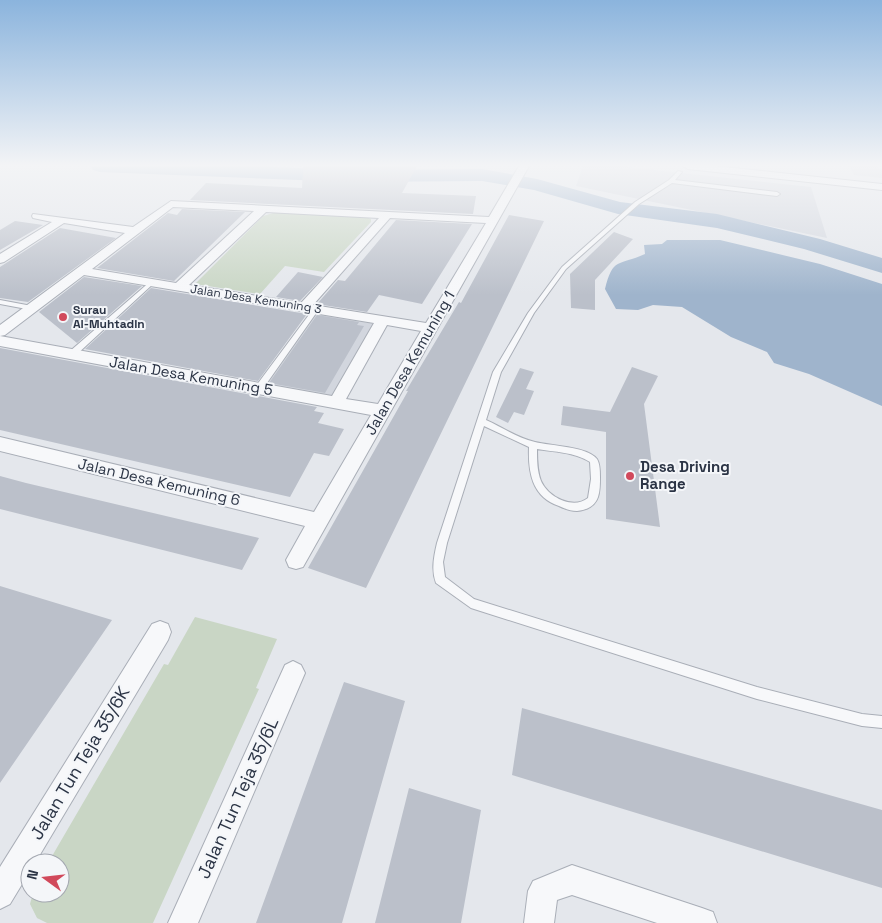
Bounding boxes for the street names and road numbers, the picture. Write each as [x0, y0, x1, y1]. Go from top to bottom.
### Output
street label: Jalan Desa Kemuning 3 [189, 281, 323, 317]
street label: Jalan Desa Kemuning 1 [361, 287, 459, 438]
street label: Jalan Desa Kemuning 5 [108, 352, 274, 399]
street label: Jalan Desa Kemuning 6 [76, 454, 242, 509]
street label: Jalan Tun Teja 35/6K [25, 682, 135, 844]
street label: Jalan Tun Teja 35/6L [192, 714, 283, 882]

